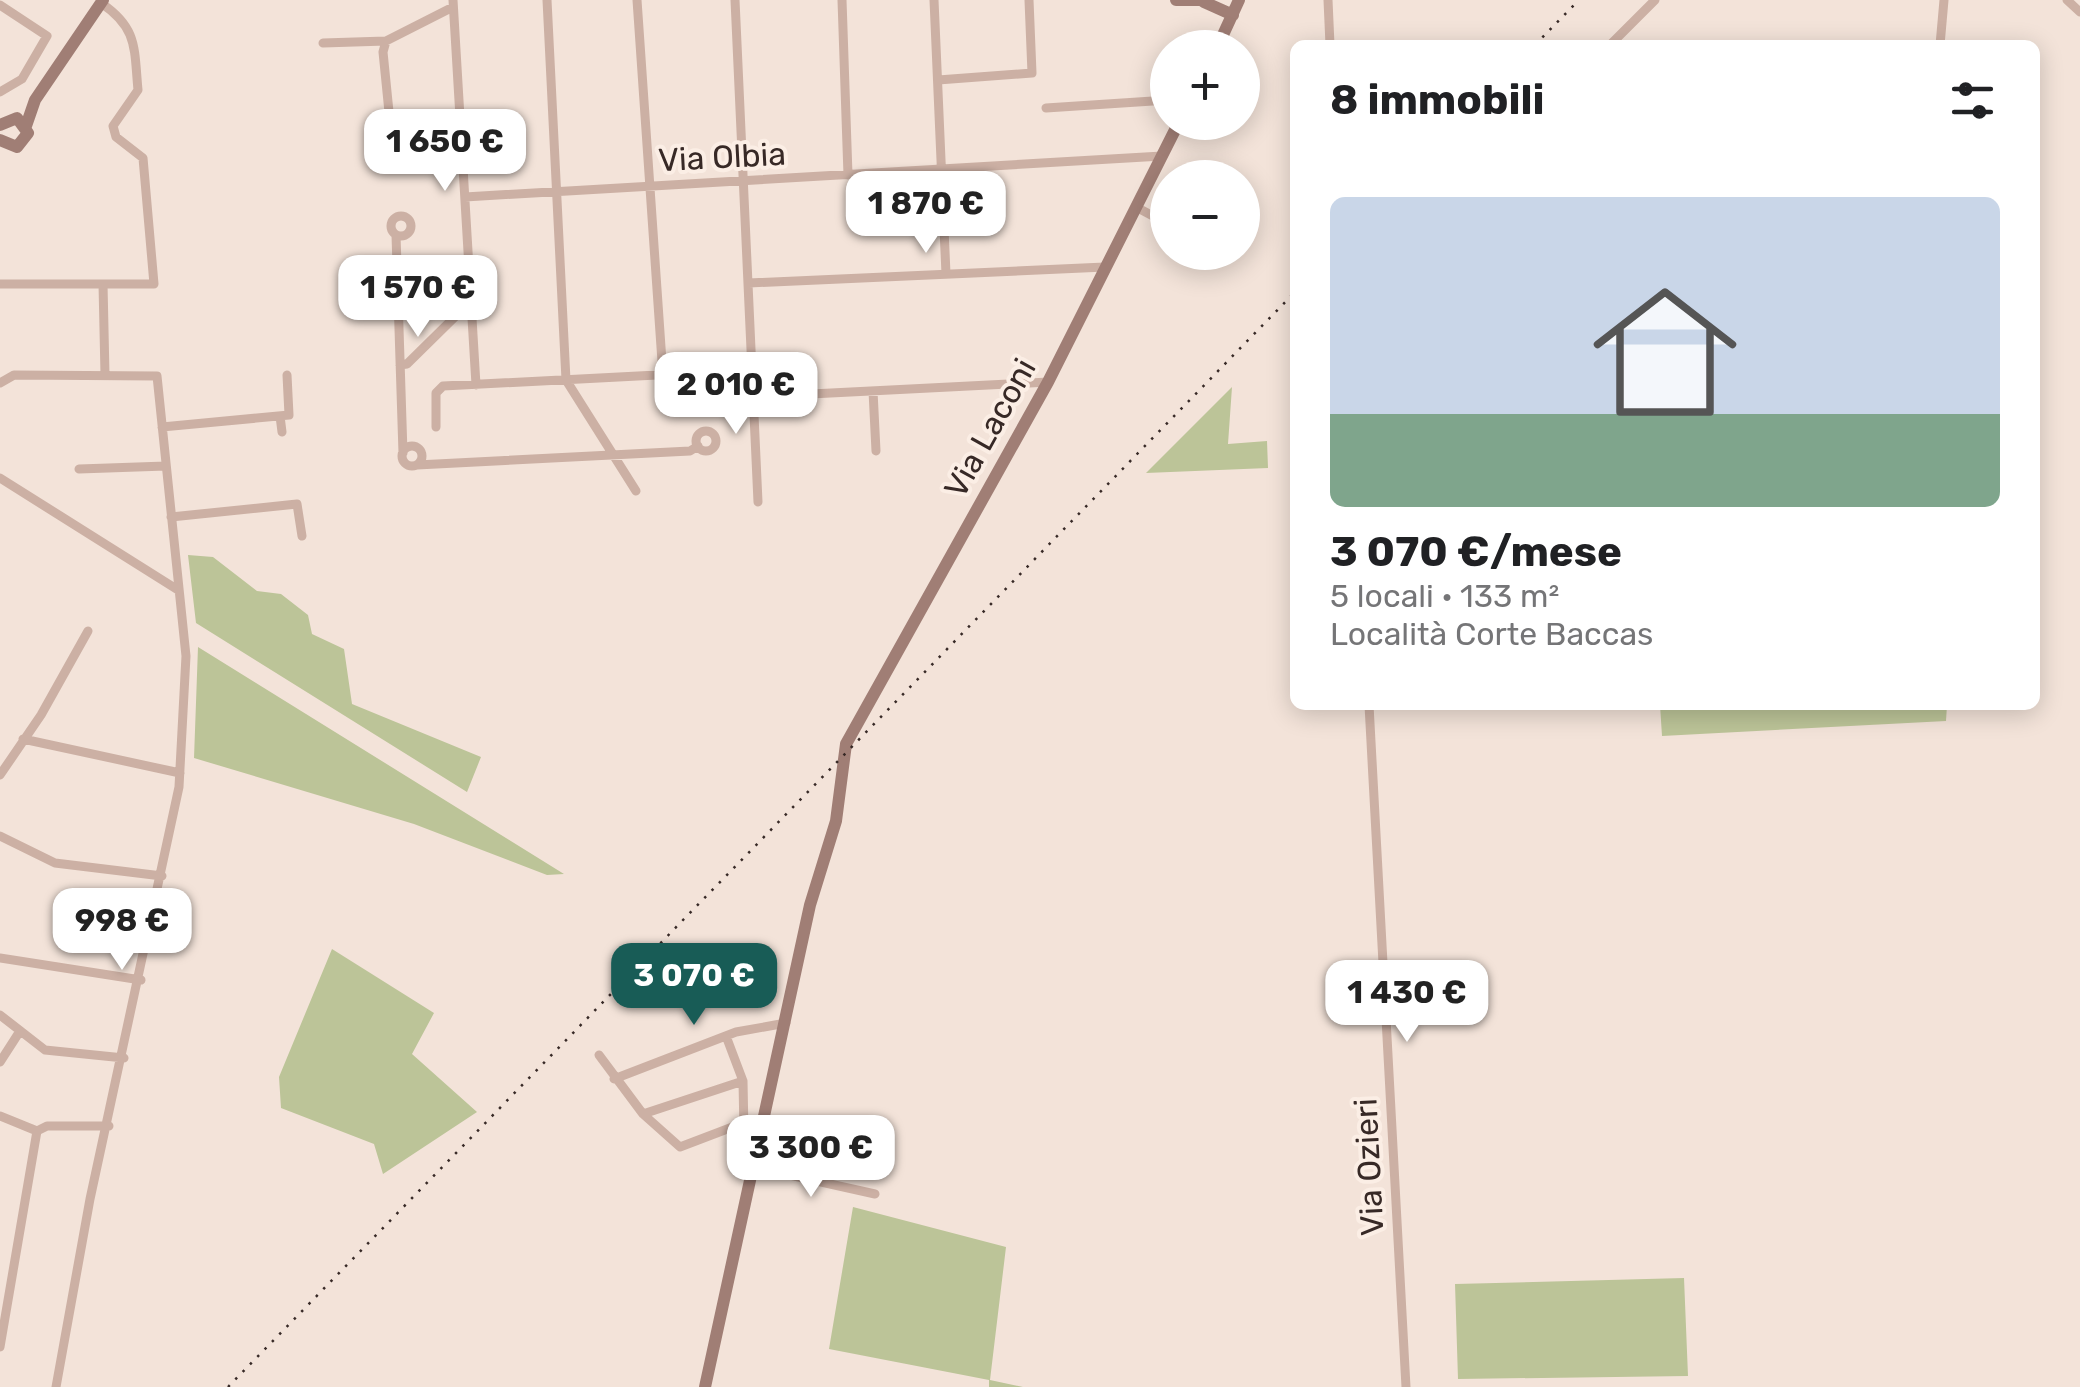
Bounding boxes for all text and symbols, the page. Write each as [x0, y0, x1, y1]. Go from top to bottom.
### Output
map controls [1150, 30, 1260, 270]
button: + [1150, 30, 1260, 140]
icon: filters [1945, 73, 2000, 128]
text: 8 immobili [1330, 75, 1545, 125]
pin: 1 650 € [353, 109, 537, 194]
text: 1 650 € [386, 122, 504, 160]
street label: Via Olbia [657, 135, 787, 179]
button: − [1150, 160, 1260, 270]
pin: 1 870 € [834, 171, 1018, 256]
text: 1 870 € [868, 184, 984, 222]
pin: 1 570 € [326, 255, 510, 340]
icon: home [1575, 262, 1755, 442]
text: 1 570 € [360, 268, 476, 306]
pin: 2 010 € [644, 352, 828, 437]
street label: Via Laconi [936, 352, 1044, 504]
text: 2 010 € [677, 365, 795, 403]
text: 3 070 €/mese [1330, 527, 1622, 577]
text: 5 locali · 133 m² [1330, 577, 1559, 615]
text: Località Corte Baccas [1330, 615, 1653, 653]
pin: 998 € [52, 888, 192, 973]
text: 998 € [75, 901, 169, 939]
pin: 3 070 € [602, 943, 786, 1028]
text: 3 070 € [633, 956, 755, 994]
pin: 1 430 € [1315, 960, 1499, 1045]
text: 1 430 € [1347, 973, 1467, 1011]
street label: Via Ozieri [1346, 1097, 1392, 1237]
pin: 3 300 € [719, 1115, 903, 1200]
text: 3 300 € [749, 1128, 873, 1166]

